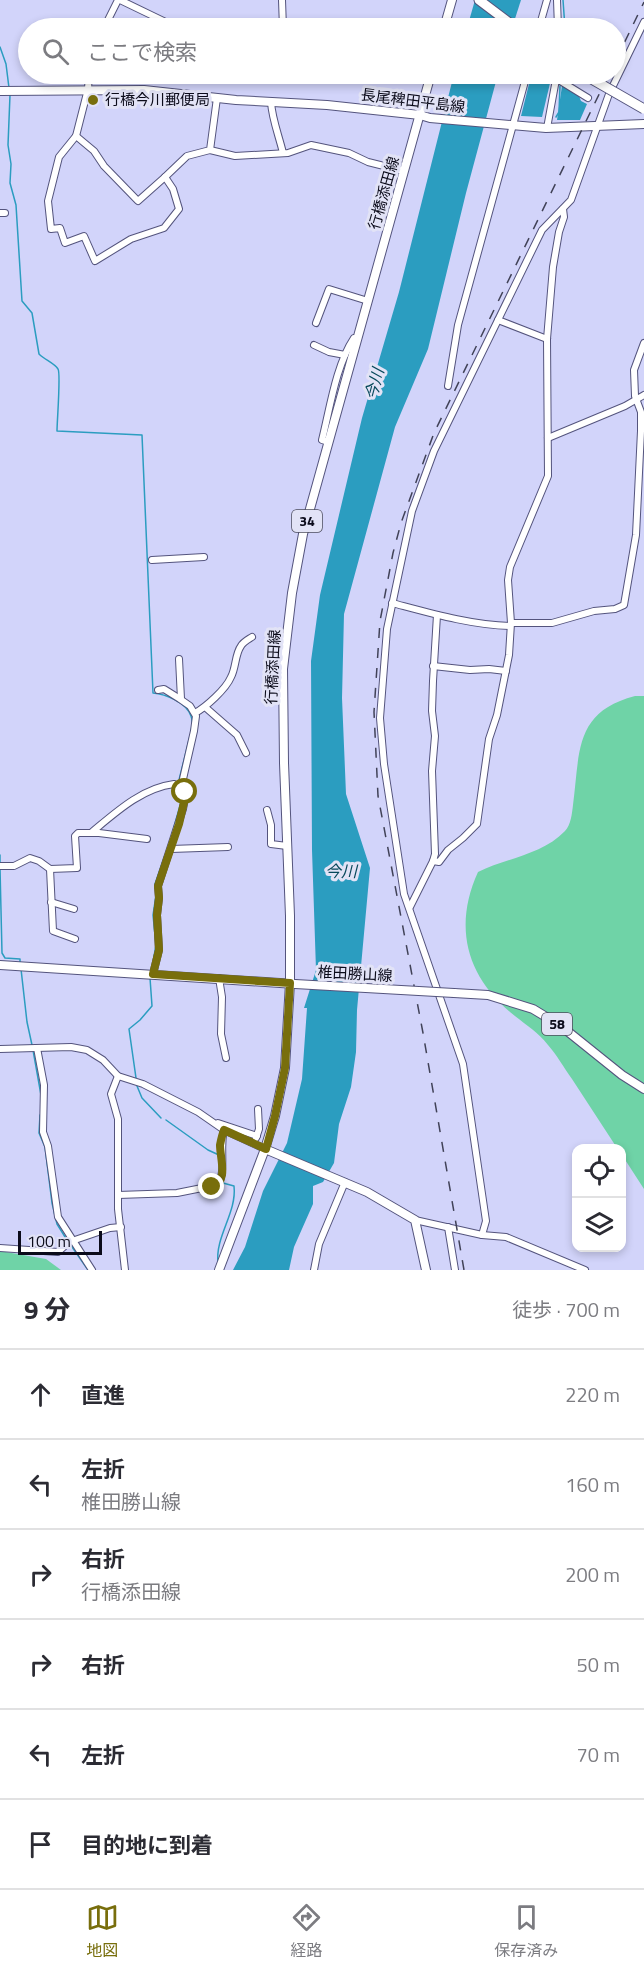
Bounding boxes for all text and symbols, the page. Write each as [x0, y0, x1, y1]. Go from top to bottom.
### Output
search box [18, 18, 626, 84]
icon: search [39, 35, 72, 68]
text: ここで検索 [87, 35, 197, 69]
street label: 長尾稗田平島線 [360, 83, 467, 118]
place label: 行橋今川郵便局 [105, 88, 210, 111]
marker: 行橋今川郵便局 [86, 93, 100, 107]
street label: 行橋添田線 [362, 154, 405, 232]
water label: 今川 [358, 364, 390, 403]
road number: 34 [292, 510, 322, 532]
street label: 行橋添田線 [259, 629, 286, 705]
route start [171, 778, 197, 804]
water label: 今川 [325, 859, 359, 883]
street label: 椎田勝山線 [317, 960, 393, 987]
road number: 58 [542, 1013, 572, 1035]
map controls [572, 1144, 626, 1252]
button: locate [572, 1144, 626, 1198]
route end [198, 1173, 224, 1199]
button: layers [572, 1198, 626, 1252]
scale bar [18, 1228, 102, 1256]
text: 100 m [27, 1229, 71, 1253]
text: 9 分 [24, 1290, 70, 1329]
text: 徒歩 · 700 m [512, 1294, 620, 1325]
icon: ahead [24, 1378, 57, 1411]
text: 直進 [81, 1378, 125, 1412]
text: 220 m [565, 1379, 620, 1410]
text: 左折 [81, 1452, 125, 1486]
icon: left [24, 1468, 57, 1501]
text: 160 m [565, 1469, 620, 1500]
text: 椎田勝山線 [81, 1486, 181, 1517]
text: 右折 [81, 1542, 125, 1576]
icon: right [24, 1558, 57, 1591]
text: 200 m [565, 1559, 620, 1590]
text: 行橋添田線 [81, 1576, 181, 1607]
icon: right [24, 1648, 57, 1681]
text: 右折 [81, 1648, 125, 1682]
text: 50 m [576, 1649, 620, 1680]
icon: left [24, 1738, 57, 1771]
text: 左折 [81, 1738, 125, 1772]
text: 70 m [576, 1739, 620, 1770]
icon: arrive [24, 1828, 57, 1861]
text: 目的地に到着 [81, 1828, 213, 1862]
tab: 地図 [86, 1901, 119, 1962]
tab: 経路 [290, 1901, 323, 1962]
tab: 保存済み [494, 1901, 558, 1962]

